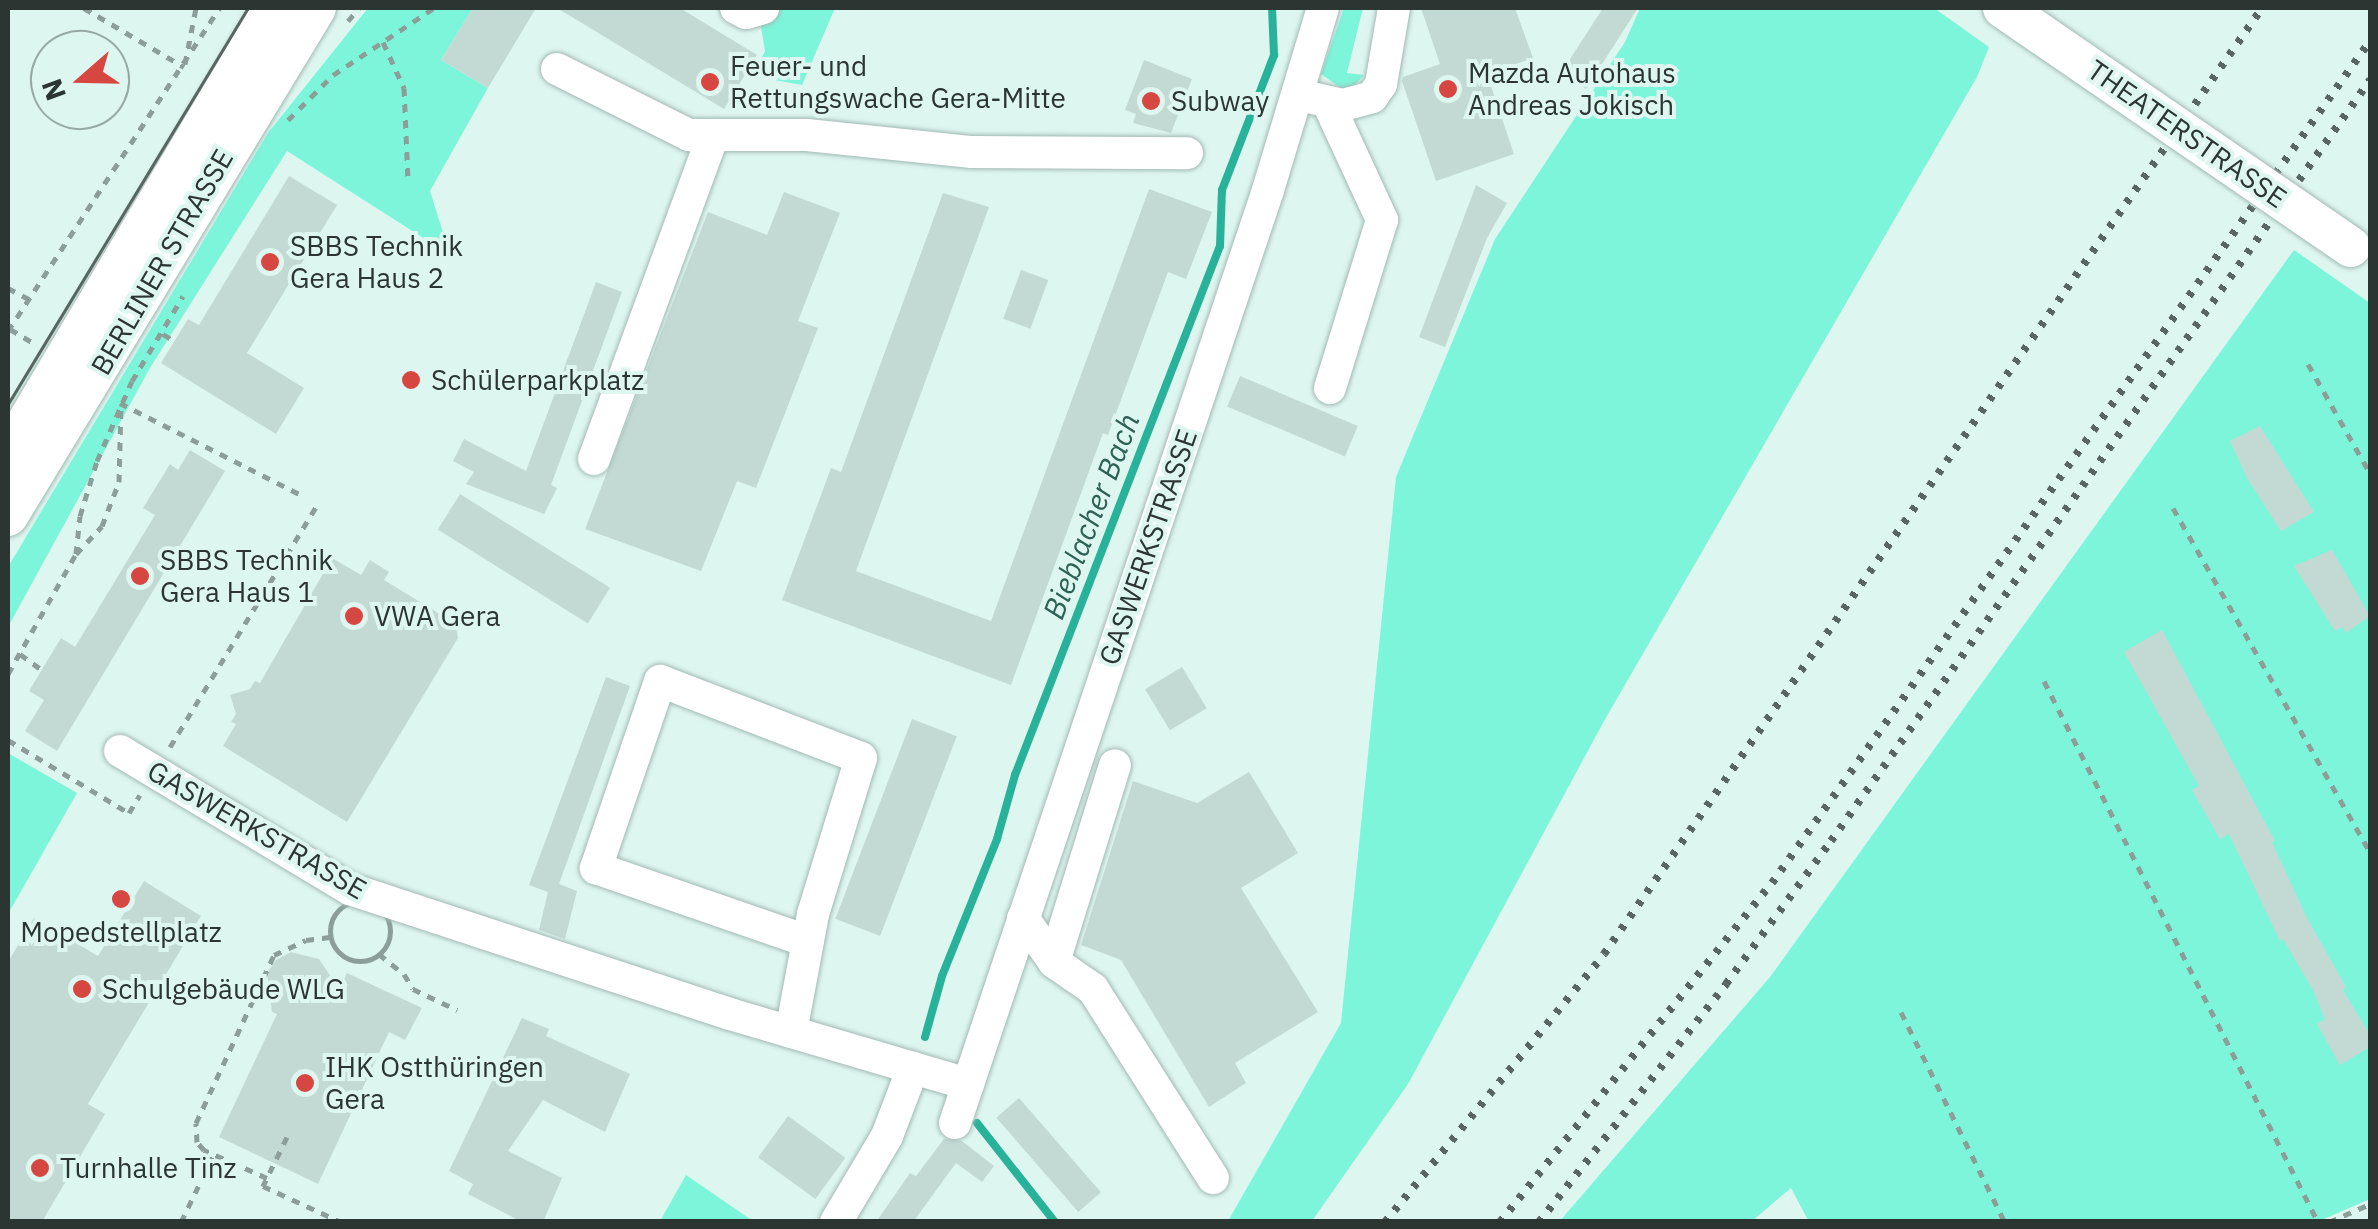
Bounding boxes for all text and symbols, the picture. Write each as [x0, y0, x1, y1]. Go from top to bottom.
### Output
north arrow [30, 30, 130, 130]
place label: Feuer- und Rettungswache Gera-Mitte [730, 49, 1066, 115]
street label: THEATERSTRASSE [2081, 53, 2293, 215]
place label: Mazda Autohaus Andreas Jokisch [1468, 56, 1676, 122]
marker: Feuer- und Rettungswache Gera-Mitte [699, 71, 721, 93]
text: N [32, 74, 74, 106]
marker: Mazda Autohaus Andreas Jokisch [1437, 78, 1459, 100]
place label: Subway [1171, 84, 1269, 118]
marker: Subway [1140, 90, 1162, 112]
street label: BERLINER STRASSE [84, 143, 240, 381]
place label: SBBS Technik Gera Haus 2 [290, 229, 463, 295]
marker: SBBS Technik Gera Haus 2 [259, 251, 281, 273]
place label: Schülerparkplatz [431, 363, 644, 397]
marker: Schülerparkplatz [400, 369, 422, 391]
water label: Bieblacher Bach [1035, 408, 1147, 624]
street label: GASWERKSTRASSE [1092, 425, 1204, 669]
place label: SBBS Technik Gera Haus 1 [160, 543, 333, 609]
marker: SBBS Technik Gera Haus 1 [129, 565, 151, 587]
place label: VWA Gera [374, 599, 501, 633]
marker: VWA Gera [343, 605, 365, 627]
street label: GASWERKSTRASSE [142, 754, 372, 906]
marker: Mopedstellplatz [110, 888, 132, 910]
place label: Mopedstellplatz [20, 915, 222, 949]
place label: Schulgebäude WLG [102, 972, 345, 1006]
marker: Schulgebäude WLG [71, 978, 93, 1000]
place label: IHK Ostthüringen Gera [325, 1050, 544, 1116]
marker: IHK Ostthüringen Gera [294, 1072, 316, 1094]
place label: Turnhalle Tinz [60, 1151, 237, 1185]
marker: Turnhalle Tinz [29, 1157, 51, 1179]

